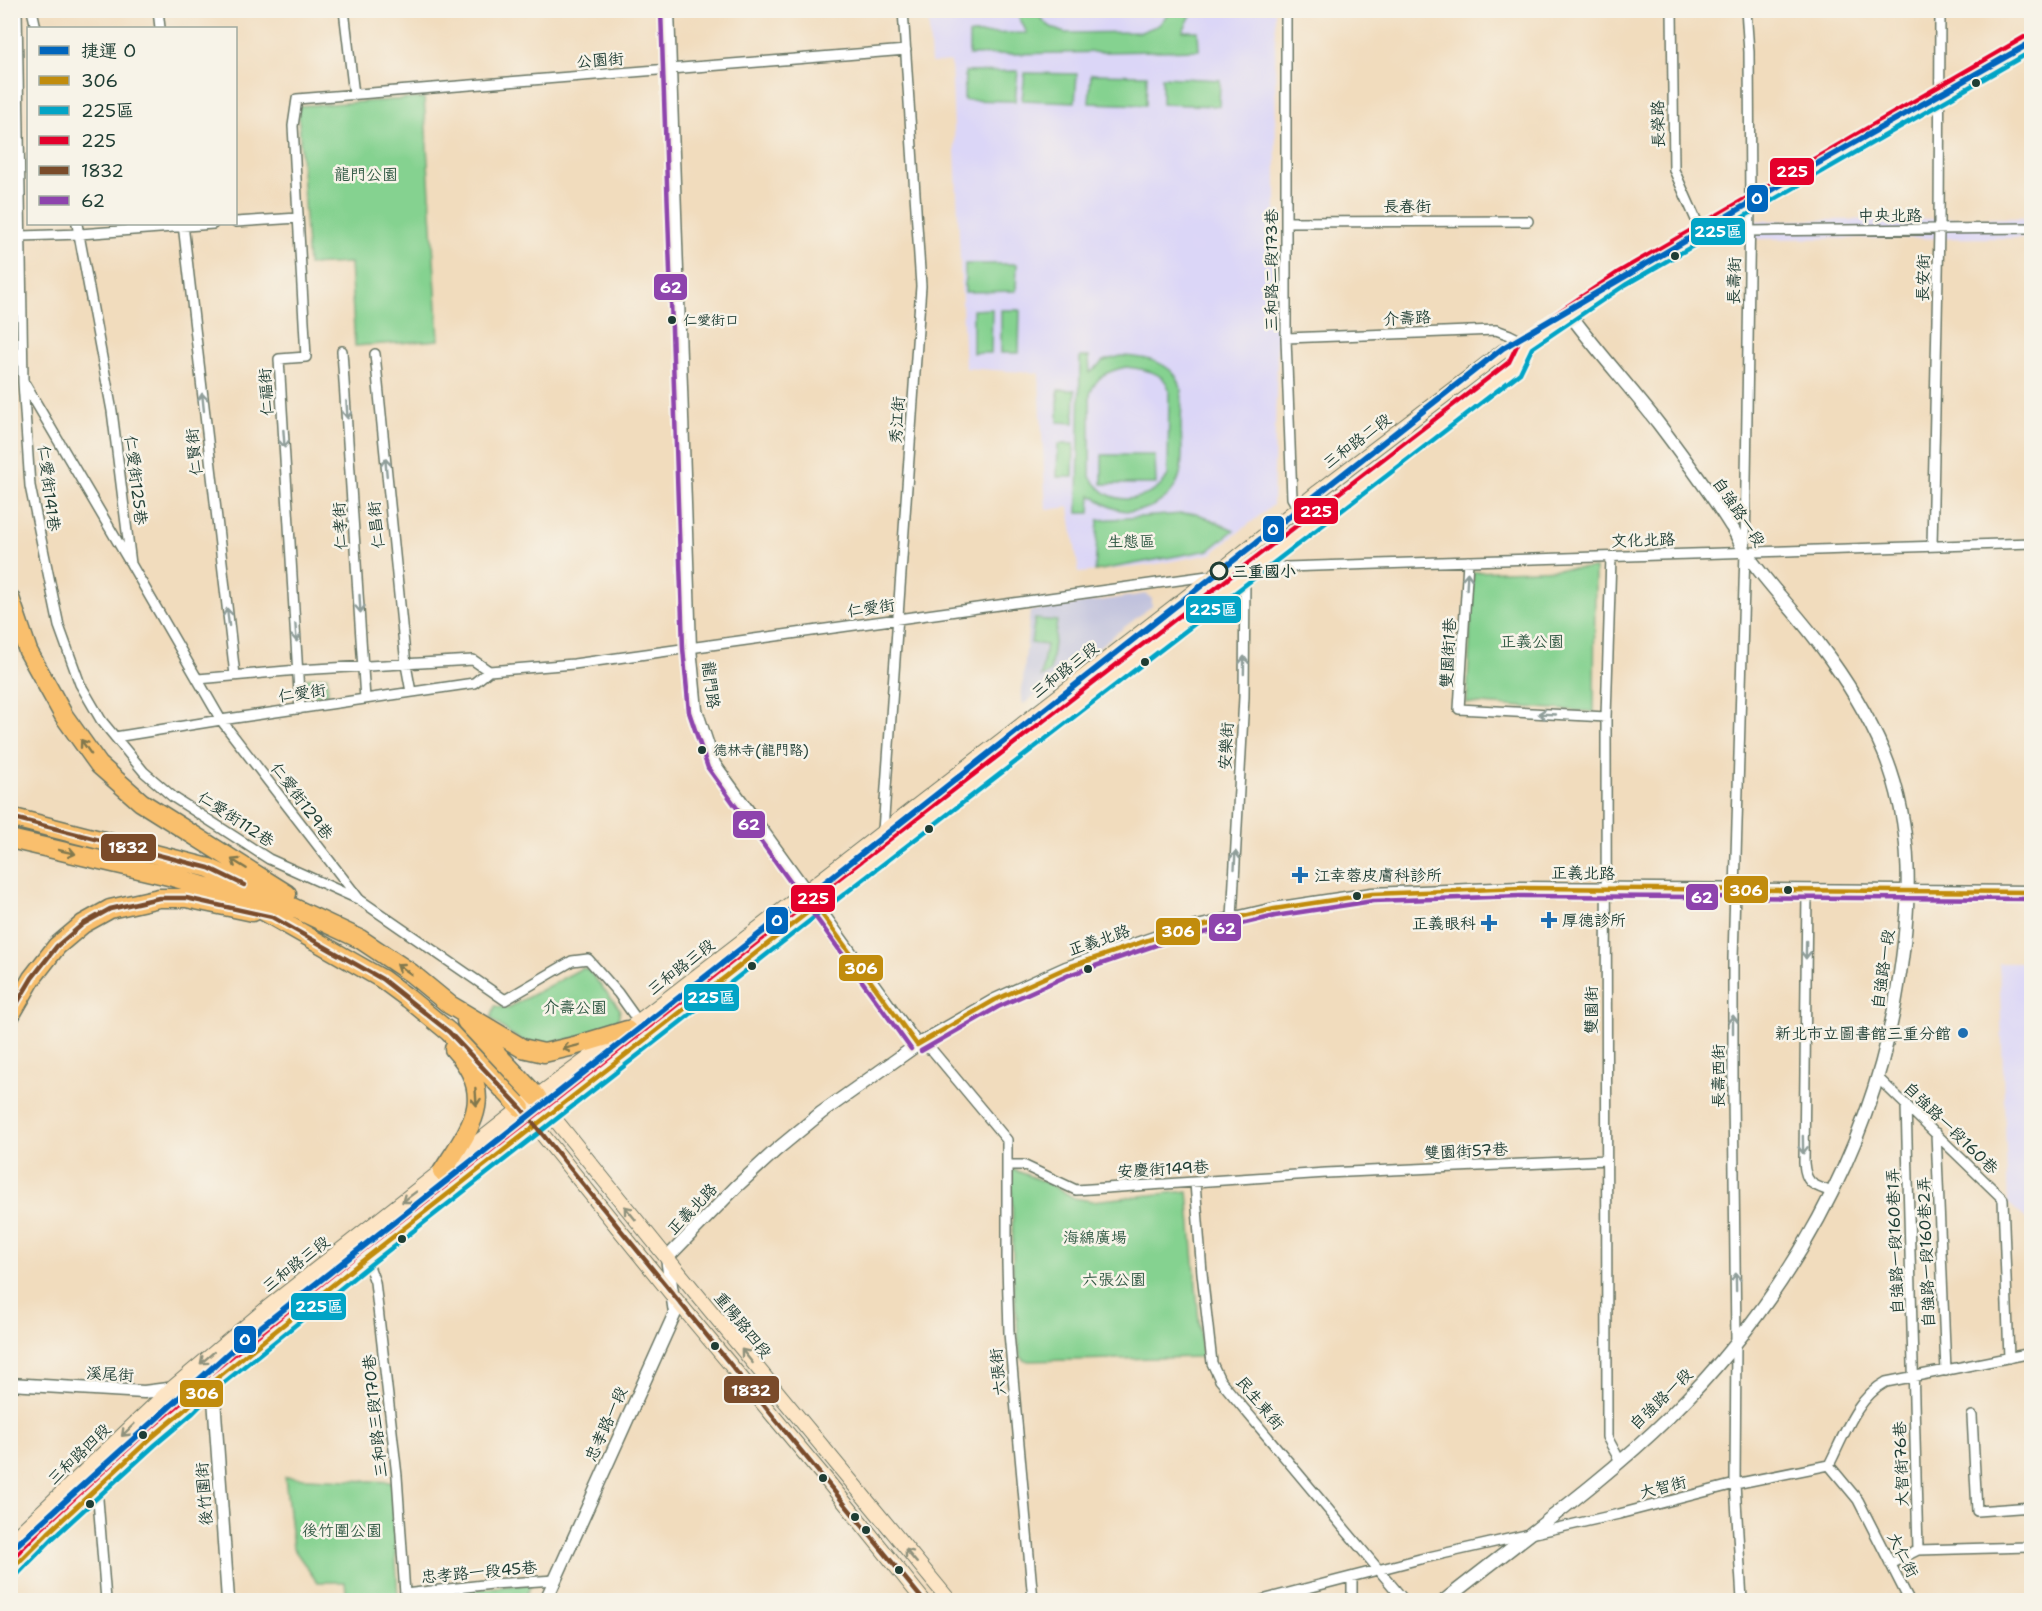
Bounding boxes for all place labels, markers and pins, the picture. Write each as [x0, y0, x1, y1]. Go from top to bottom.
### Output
unlabelled marker [1970, 77, 1982, 89]
unlabelled marker [1669, 250, 1681, 262]
place label: 仁愛街口 [683, 311, 739, 329]
marker: 仁愛街口 [666, 314, 678, 326]
place label: 三重國小 [1232, 561, 1296, 582]
marker: 三重國小 [1210, 562, 1228, 580]
unlabelled marker [1139, 656, 1151, 668]
place label: 德林寺(龍門路) [713, 741, 809, 759]
marker: 德林寺(龍門路) [696, 744, 708, 756]
unlabelled marker [923, 823, 935, 835]
place label: 江幸蓉皮膚科診所 [1314, 865, 1442, 886]
marker: 江幸蓉皮膚科診所 [1291, 866, 1309, 884]
unlabelled marker [1782, 884, 1794, 896]
unlabelled marker [1351, 890, 1363, 902]
place label: 厚德診所 [1562, 910, 1626, 931]
marker: 厚德診所 [1540, 911, 1558, 929]
place label: 正義眼科 [1412, 913, 1476, 934]
marker: 正義眼科 [1480, 914, 1498, 932]
unlabelled marker [746, 960, 758, 972]
unlabelled marker [1082, 963, 1094, 975]
place label: 新北市立圖書館三重分館 [1775, 1023, 1951, 1044]
marker: 新北市立圖書館三重分館 [1956, 1026, 1970, 1040]
unlabelled marker [396, 1233, 408, 1245]
unlabelled marker [709, 1340, 721, 1352]
unlabelled marker [137, 1429, 149, 1441]
unlabelled marker [817, 1472, 829, 1484]
unlabelled marker [84, 1498, 96, 1510]
unlabelled marker [849, 1511, 861, 1523]
unlabelled marker [860, 1524, 872, 1536]
unlabelled marker [893, 1564, 905, 1576]

